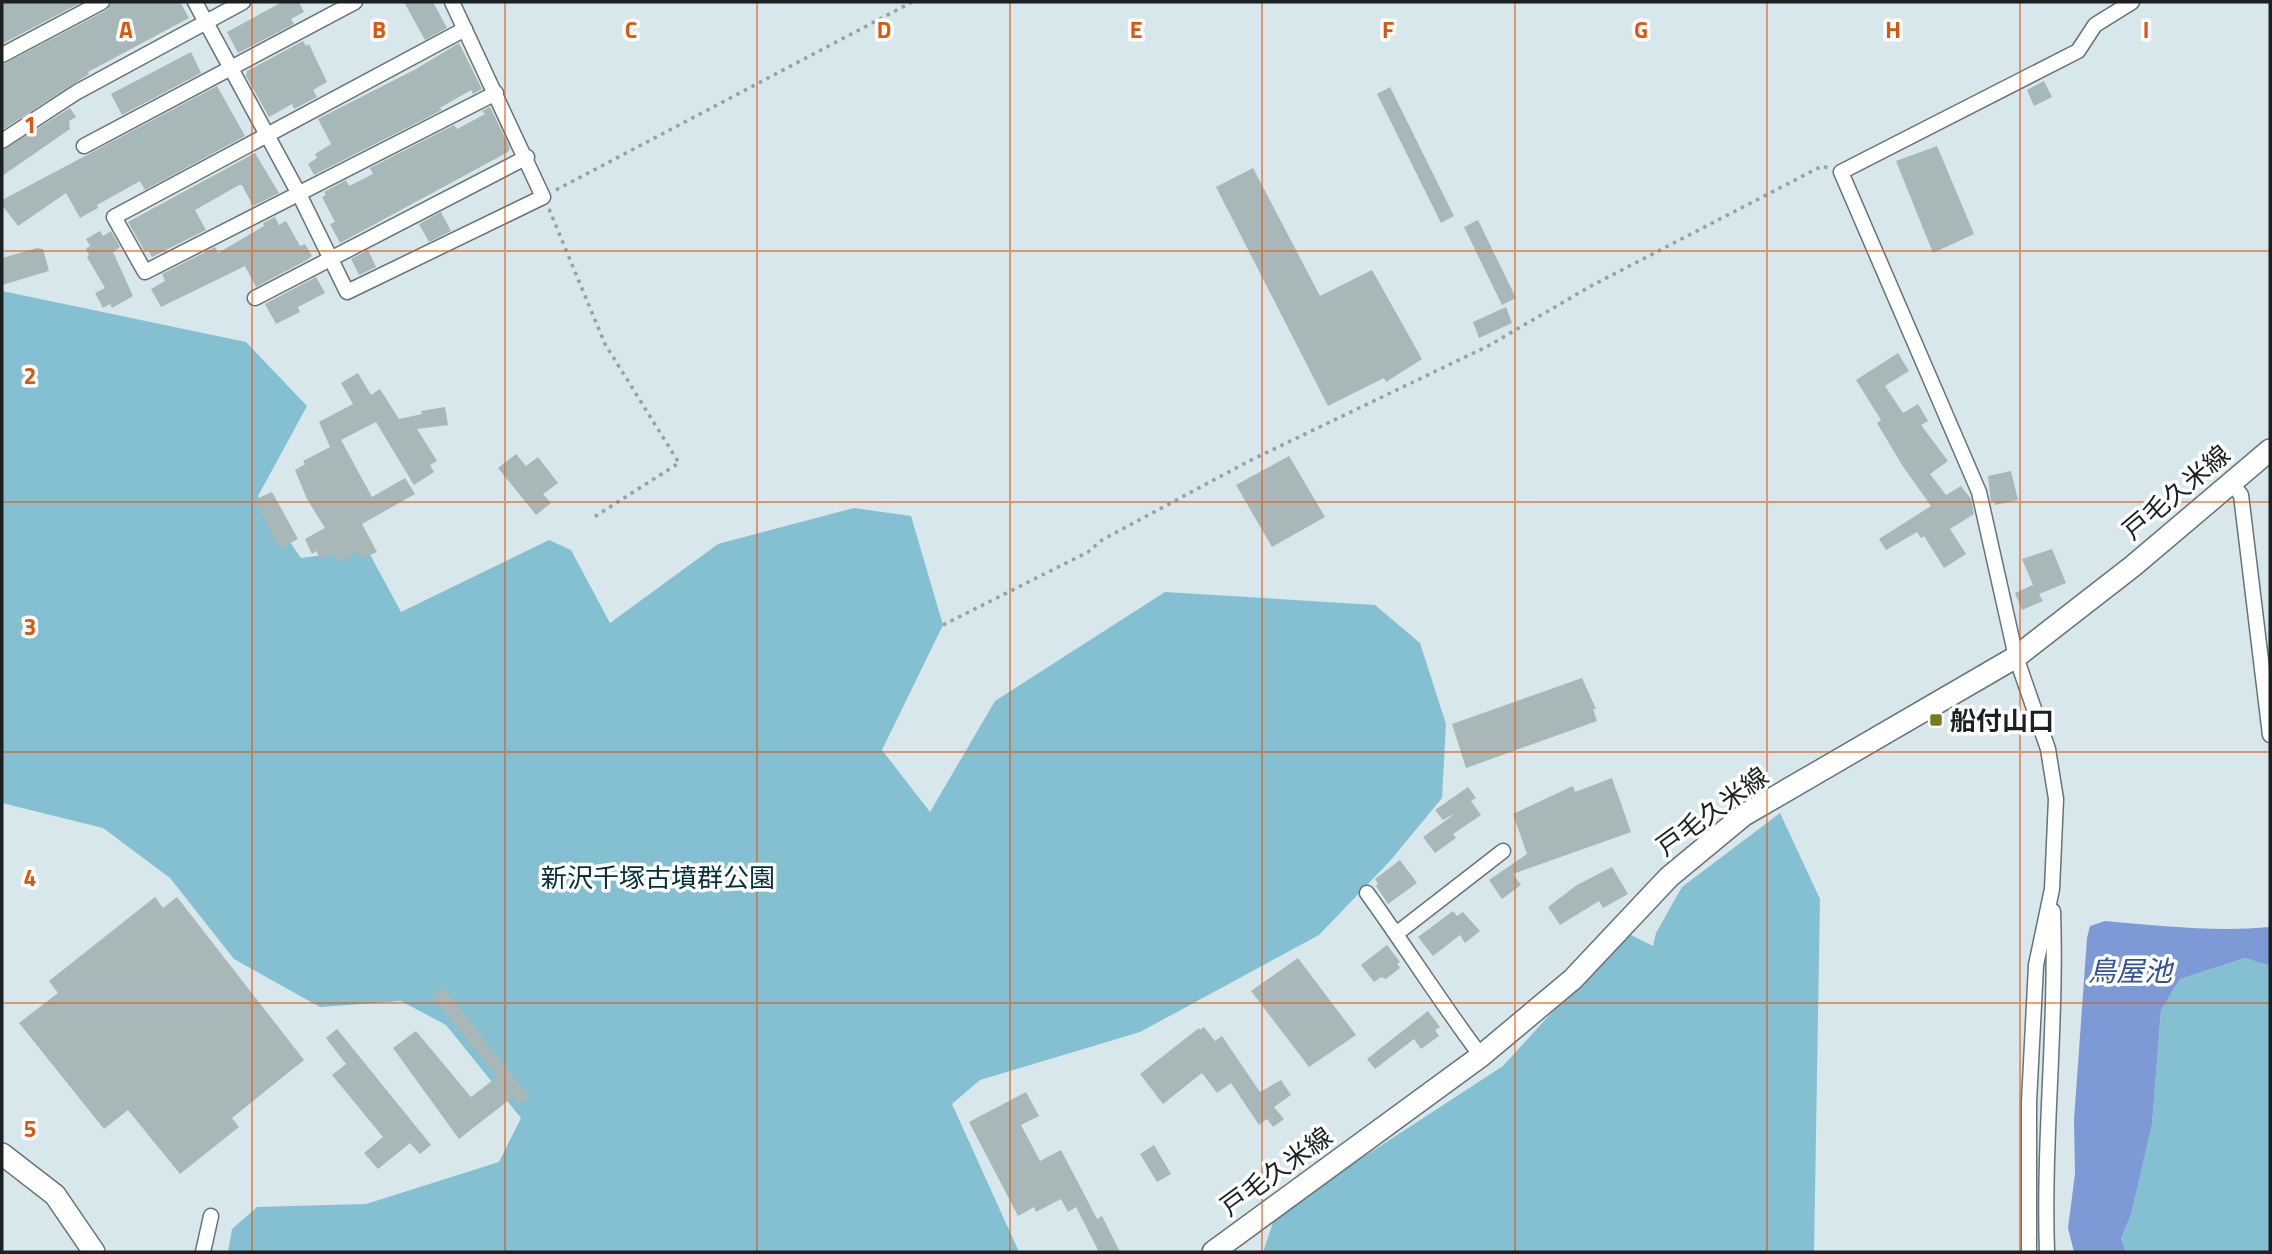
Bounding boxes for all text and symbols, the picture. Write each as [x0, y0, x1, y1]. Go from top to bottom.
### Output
text: A [119, 12, 133, 47]
text: B [372, 12, 386, 47]
text: C [625, 12, 637, 47]
text: D [877, 12, 891, 47]
text: E [1130, 12, 1142, 47]
text: F [1382, 12, 1394, 47]
text: G [1634, 12, 1648, 47]
text: H [1885, 12, 1901, 47]
text: I [2143, 12, 2149, 47]
text: 1 [24, 107, 36, 142]
text: 2 [24, 358, 36, 393]
street label: 戸毛久米線 [2114, 435, 2238, 549]
text: 3 [24, 609, 36, 644]
place label: 船付山口 [1950, 701, 2054, 740]
marker: 船付山口 [1928, 712, 1944, 728]
street label: 戸毛久米線 [1648, 757, 1776, 865]
park label: 新沢千塚古墳群公園 [541, 858, 775, 897]
text: 4 [24, 860, 36, 895]
water label: 鳥屋池 [2088, 949, 2175, 992]
text: 5 [24, 1111, 36, 1146]
street label: 戸毛久米線 [1212, 1117, 1340, 1225]

